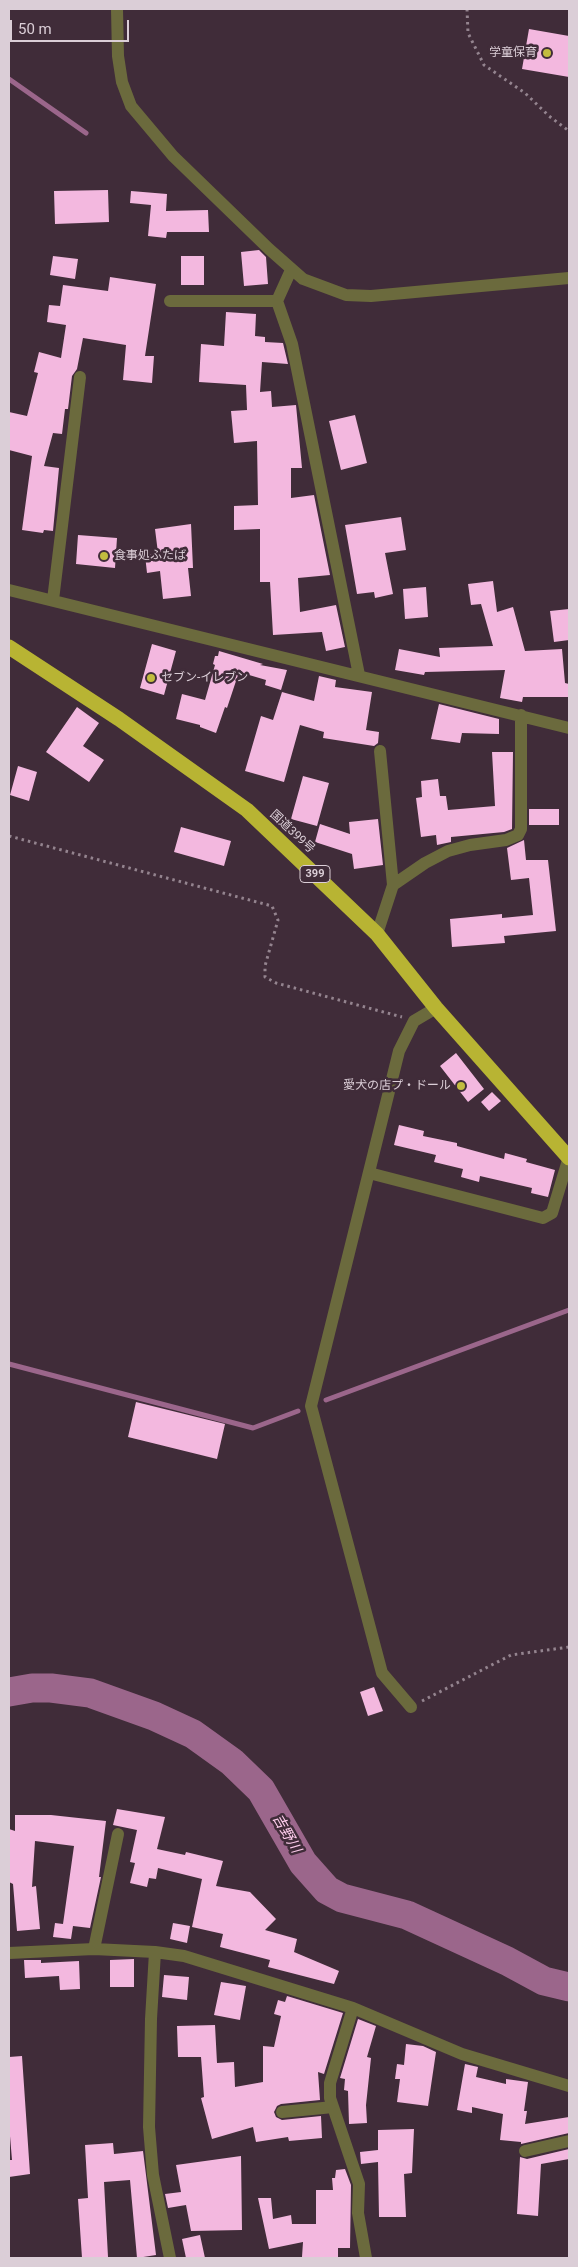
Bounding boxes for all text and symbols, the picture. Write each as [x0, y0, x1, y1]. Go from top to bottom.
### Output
scale bar [12, 10, 131, 42]
text: 50 m [18, 20, 52, 38]
place label: 学童保育 [489, 46, 537, 60]
marker: 学童保育 [541, 47, 553, 59]
place label: 食事処ふたば [114, 549, 186, 563]
marker: 食事処ふたば [98, 550, 110, 562]
place label: セブン-イレブン [161, 671, 248, 685]
marker: セブン-イレブン [145, 672, 157, 684]
street label: 国道399号 [267, 808, 317, 856]
road number: 399 [300, 866, 330, 882]
place label: 愛犬の店プ・ドール [343, 1079, 451, 1093]
marker: 愛犬の店プ・ドール [455, 1080, 467, 1092]
water label: 吉野川 [268, 1812, 304, 1856]

